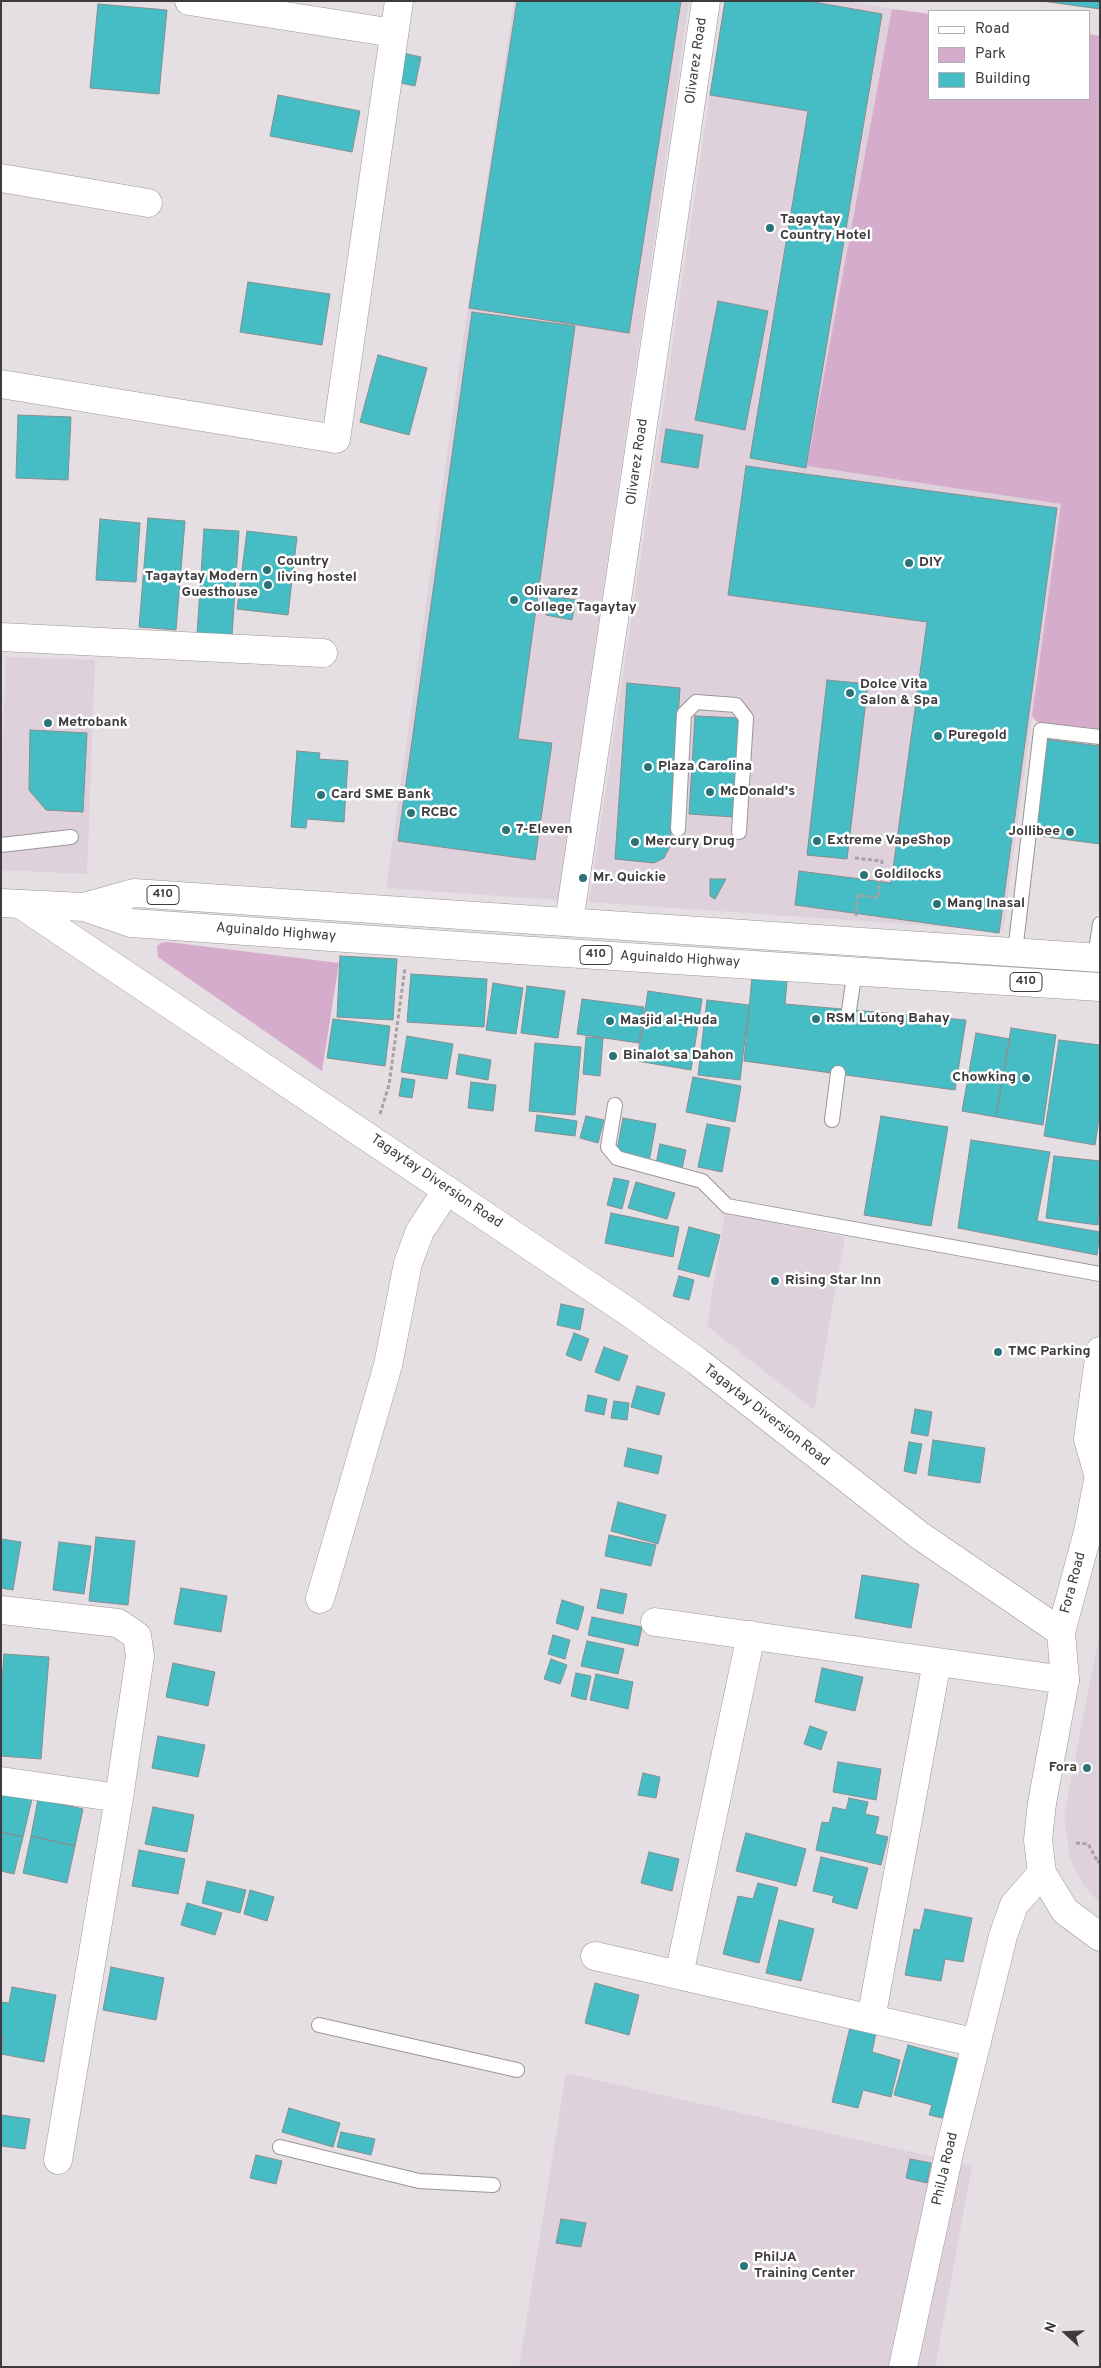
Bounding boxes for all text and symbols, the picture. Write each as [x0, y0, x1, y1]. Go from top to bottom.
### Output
legend [928, 10, 1091, 100]
street label: Olivarez Road [683, 17, 711, 105]
text: Road [975, 20, 1010, 39]
text: Park [975, 45, 1006, 64]
text: Building [975, 70, 1030, 89]
place label: Tagaytay Country Hotel [780, 212, 871, 244]
marker: Tagaytay Country Hotel [764, 222, 776, 234]
street label: Olivarez Road [624, 418, 652, 506]
place label: Country living hostel [277, 554, 357, 586]
place label: DIY [919, 555, 942, 571]
marker: DIY [903, 557, 915, 569]
marker: Country living hostel [261, 564, 273, 576]
place label: Tagaytay Modern Guesthouse [145, 569, 258, 602]
marker: Tagaytay Modern Guesthouse [262, 579, 274, 591]
place label: Olivarez College Tagaytay [524, 584, 637, 616]
marker: Olivarez College Tagaytay [508, 594, 520, 606]
place label: Dolce Vita Salon & Spa [860, 677, 938, 710]
marker: Dolce Vita Salon & Spa [844, 687, 856, 699]
place label: Metrobank [58, 715, 128, 731]
marker: Metrobank [42, 717, 54, 729]
place label: Puregold [948, 728, 1007, 744]
marker: Puregold [932, 730, 944, 742]
place label: Plaza Carolina [658, 759, 752, 775]
marker: Plaza Carolina [642, 761, 654, 773]
place label: McDonald's [720, 784, 795, 800]
marker: McDonald's [704, 786, 716, 798]
place label: Card SME Bank [331, 787, 431, 803]
marker: Card SME Bank [315, 789, 327, 801]
place label: RCBC [421, 805, 458, 821]
marker: RCBC [405, 807, 417, 819]
place label: 7-Eleven [516, 822, 573, 838]
marker: 7-Eleven [500, 824, 512, 836]
place label: Jollibee [1008, 824, 1060, 840]
marker: Jollibee [1064, 826, 1076, 838]
place label: Extreme VapeShop [827, 833, 951, 849]
place label: Mercury Drug [645, 834, 735, 850]
marker: Extreme VapeShop [811, 835, 823, 847]
marker: Mercury Drug [629, 836, 641, 848]
place label: Goldilocks [874, 867, 942, 883]
marker: Goldilocks [858, 869, 870, 881]
place label: Mr. Quickie [593, 870, 666, 886]
marker: Mr. Quickie [577, 872, 589, 884]
road number: 410 [147, 886, 179, 904]
place label: Mang Inasal [947, 896, 1025, 912]
marker: Mang Inasal [931, 898, 943, 910]
street label: Aguinaldo Highway [215, 920, 337, 946]
road number: 410 [580, 946, 612, 964]
street label: Aguinaldo Highway [620, 948, 740, 972]
road number: 410 [1010, 972, 1042, 992]
place label: RSM Lutong Bahay [826, 1011, 950, 1027]
place label: Masjid al-Huda [620, 1013, 717, 1029]
marker: RSM Lutong Bahay [810, 1013, 822, 1025]
marker: Masjid al-Huda [604, 1015, 616, 1027]
place label: Binalot sa Dahon [623, 1048, 734, 1064]
marker: Binalot sa Dahon [607, 1050, 619, 1062]
place label: Chowking [952, 1070, 1016, 1086]
marker: Chowking [1020, 1072, 1032, 1084]
street label: Tagaytay Diversion Road [367, 1132, 505, 1232]
place label: Rising Star Inn [785, 1273, 881, 1289]
marker: Rising Star Inn [769, 1275, 781, 1287]
place label: TMC Parking [1008, 1344, 1091, 1360]
marker: TMC Parking [992, 1346, 1004, 1358]
street label: Tagaytay Diversion Road [700, 1362, 832, 1470]
street label: Fora Road [1058, 1551, 1090, 1615]
place label: Fora [1049, 1760, 1077, 1776]
marker: Fora [1081, 1762, 1093, 1774]
street label: PhilJa Road [929, 2131, 963, 2207]
place label: PhilJA Training Center [754, 2250, 855, 2282]
marker: PhilJA Training Center [738, 2260, 750, 2272]
north arrow [1041, 2308, 1091, 2358]
text: N [1042, 2320, 1061, 2335]

